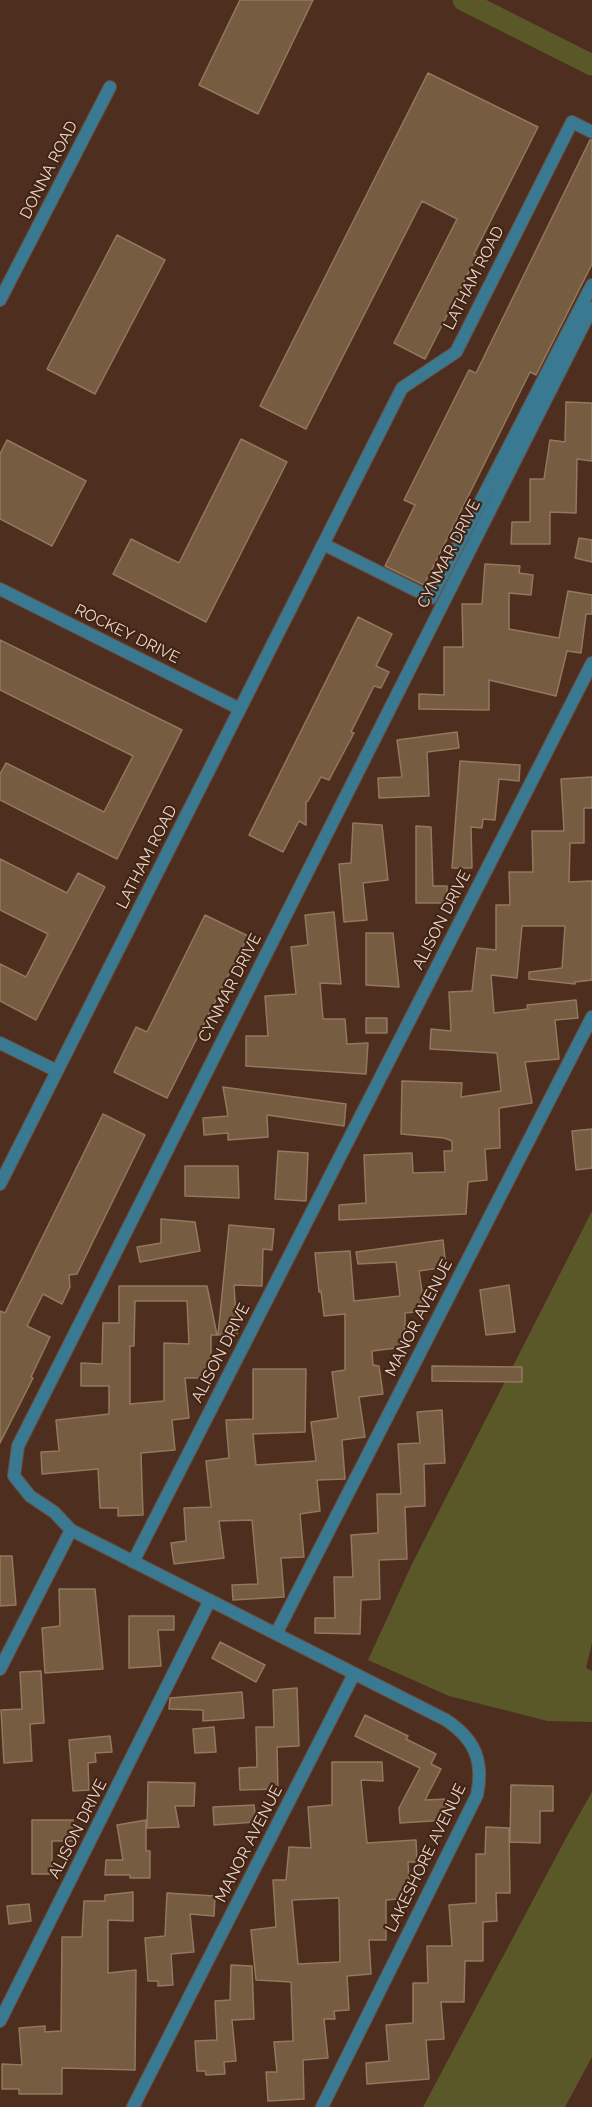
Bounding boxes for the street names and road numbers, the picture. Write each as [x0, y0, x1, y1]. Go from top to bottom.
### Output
street label: DONNA ROAD [16, 118, 82, 222]
street label: LATHAM ROAD [440, 223, 508, 333]
street label: CYNMAR DRIVE [413, 496, 485, 612]
street label: ROCKEY DRIVE [71, 600, 183, 668]
street label: LATHAM ROAD [113, 802, 181, 912]
street label: ALISON DRIVE [409, 867, 475, 973]
street label: CYNMAR DRIVE [194, 930, 266, 1046]
street label: MANOR AVENUE [381, 1256, 457, 1380]
street label: ALISON DRIVE [188, 1300, 254, 1406]
street label: ALISON DRIVE [45, 1776, 111, 1882]
street label: LAKESHORE AVENUE [382, 1781, 470, 1935]
street label: MANOR AVENUE [211, 1782, 287, 1906]

